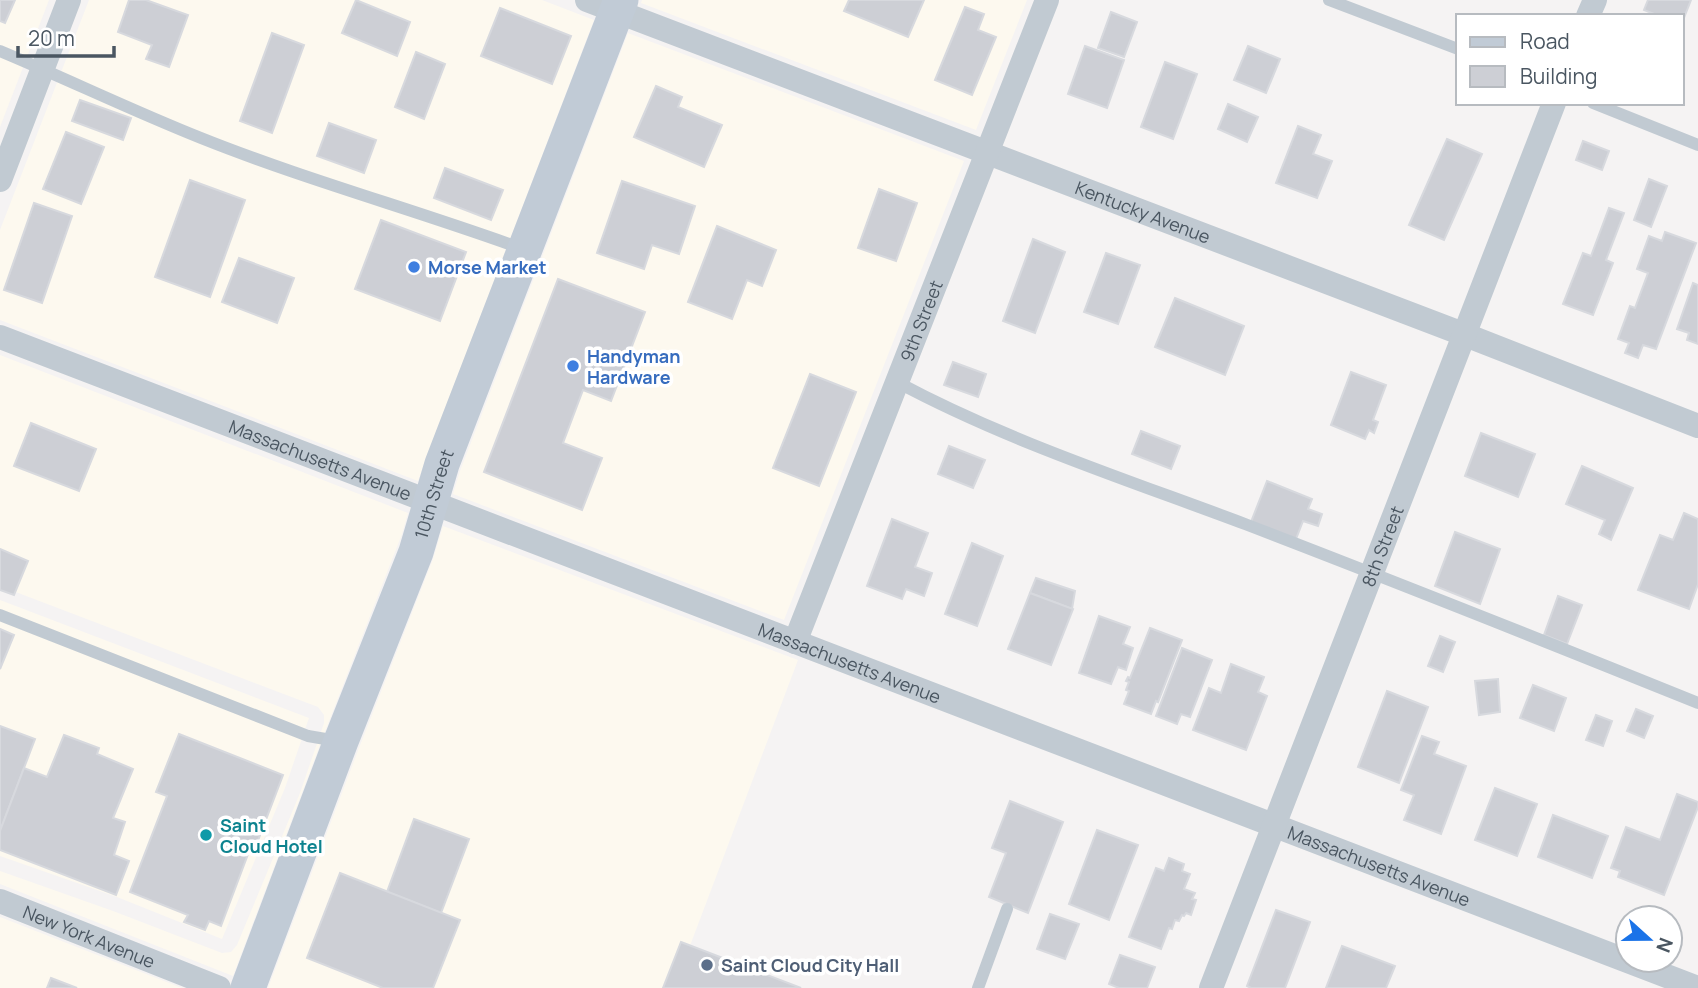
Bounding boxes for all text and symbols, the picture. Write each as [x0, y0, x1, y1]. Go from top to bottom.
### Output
scale bar [18, 14, 114, 58]
legend [1456, 14, 1684, 105]
text: 20 m [28, 24, 75, 52]
text: Road [1520, 27, 1570, 55]
text: Building [1520, 62, 1597, 90]
street label: Kentucky Avenue [1072, 175, 1214, 249]
place label: Morse Market [428, 255, 547, 279]
marker: Morse Market [406, 259, 422, 275]
street label: 9th Street [894, 277, 948, 365]
place label: Handyman Hardware [587, 344, 680, 389]
marker: Handyman Hardware [565, 358, 581, 374]
street label: Massachusetts Avenue [226, 414, 415, 506]
street label: 10th Street [409, 445, 459, 541]
street label: 8th Street [1356, 502, 1409, 590]
street label: Massachusetts Avenue [755, 617, 944, 709]
place label: Saint Cloud Hotel [220, 813, 323, 858]
street label: Massachusetts Avenue [1284, 820, 1474, 912]
marker: Saint Cloud Hotel [198, 827, 214, 843]
street label: New York Avenue [20, 899, 159, 973]
north arrow [1614, 904, 1684, 974]
text: N [1650, 934, 1679, 956]
place label: Saint Cloud City Hall [721, 953, 899, 977]
marker: Saint Cloud City Hall [699, 957, 715, 973]

